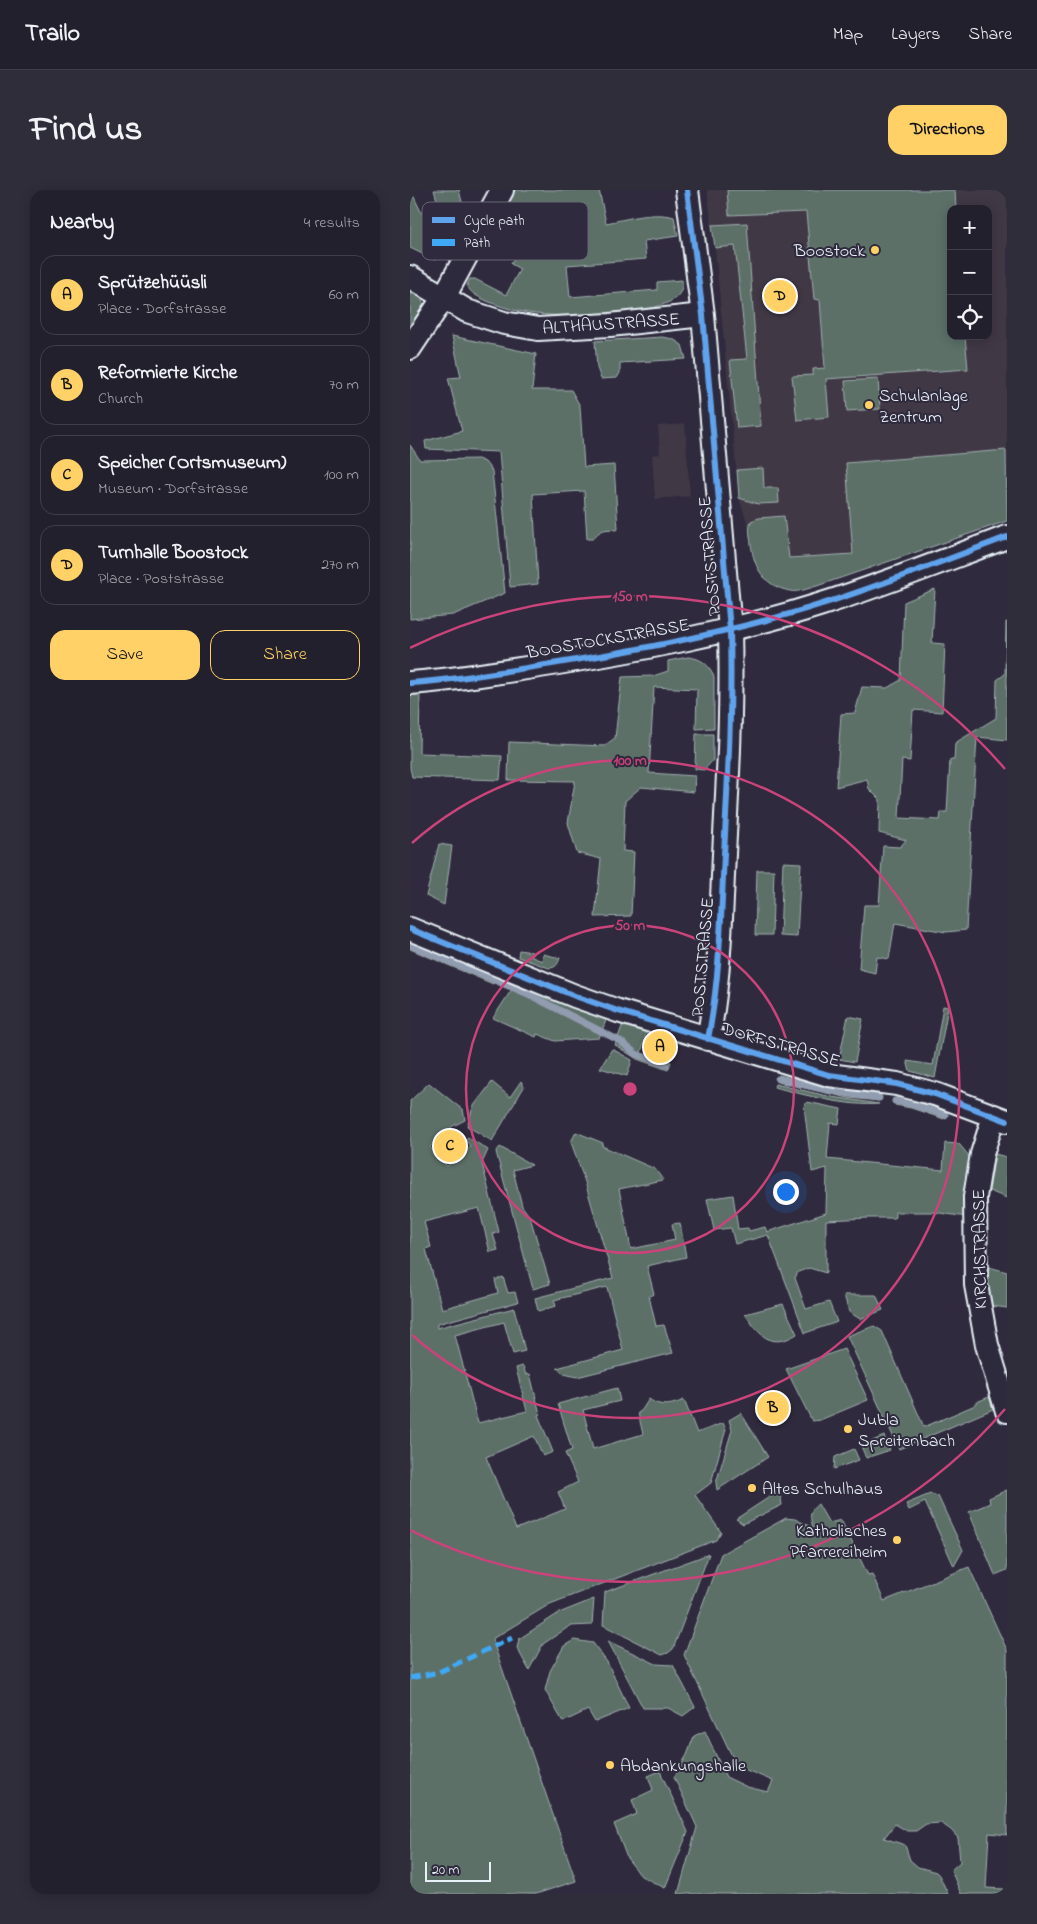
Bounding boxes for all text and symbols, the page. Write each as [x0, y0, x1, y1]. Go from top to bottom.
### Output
text: Trailo [25, 17, 80, 52]
text: Map [833, 22, 863, 48]
text: Layers [891, 22, 941, 48]
text: Share [969, 22, 1012, 48]
text: Find us [30, 105, 142, 156]
button: Directions [888, 105, 1007, 155]
legend [422, 202, 588, 260]
map controls [947, 205, 992, 340]
button: + [947, 205, 992, 250]
text: Nearby [50, 208, 114, 238]
text: 4 results [304, 211, 360, 235]
text: Cycle path [464, 211, 525, 233]
text: Path [464, 233, 490, 254]
place label: Boostock [793, 239, 865, 265]
marker: Boostock [869, 244, 881, 256]
button: − [947, 250, 992, 295]
text: Sprützehüüsli [98, 270, 207, 297]
pin: D [764, 277, 796, 315]
text: A [62, 283, 72, 307]
text: 60 m [329, 283, 359, 307]
button: locate [947, 295, 992, 340]
text: Place · Dorfstrasse [98, 297, 226, 321]
street label: ALTHAUSTRASSE [541, 307, 681, 343]
text: Reformierte Kirche [98, 360, 237, 387]
text: B [62, 373, 72, 397]
text: 70 m [329, 373, 359, 397]
place label: Schulanlage Zentrum [879, 384, 969, 431]
text: Church [98, 387, 143, 411]
marker: Schulanlage Zentrum [863, 399, 875, 411]
text: Speicher (Ortsmuseum) [98, 450, 286, 477]
text: C [63, 463, 71, 487]
text: 100 m [324, 463, 359, 487]
text: Museum · Dorfstrasse [98, 477, 248, 501]
street label: POSTSTRASSE [693, 495, 729, 617]
text: Turnhalle Boostock [98, 540, 248, 567]
text: D [61, 553, 73, 577]
text: 270 m [321, 553, 359, 577]
text: Place · Poststrasse [98, 567, 224, 591]
text: 150 m [612, 586, 648, 608]
street label: BOOSTOCKSTRASSE [524, 613, 692, 667]
button: Save [50, 630, 200, 680]
button: Share [210, 630, 360, 680]
text: 100 m [613, 750, 647, 772]
street label: POSTSTRASSE [686, 896, 722, 1018]
text: 50 m [615, 915, 646, 937]
street label: DORFSTRASSE [717, 1016, 843, 1075]
pin: A [644, 1028, 676, 1066]
centre of rings [621, 1080, 639, 1098]
pin: C [434, 1127, 466, 1165]
your location [773, 1179, 799, 1205]
street label: KIRCHSTRASSE [967, 1188, 995, 1309]
pin: B [757, 1389, 789, 1427]
place label: Jubla Spreitenbach [858, 1408, 955, 1455]
marker: Jubla Spreitenbach [842, 1423, 854, 1435]
place label: Altes Schulhaus [762, 1477, 883, 1503]
marker: Altes Schulhaus [746, 1482, 758, 1494]
place label: Katholisches Pfarrereiheim [790, 1519, 887, 1566]
marker: Katholisches Pfarrereiheim [891, 1534, 903, 1546]
place label: Abdankungshalle [620, 1754, 747, 1781]
marker: Abdankungshalle [604, 1759, 616, 1771]
scale bar [425, 1859, 491, 1882]
text: 20 m [432, 1860, 459, 1881]

